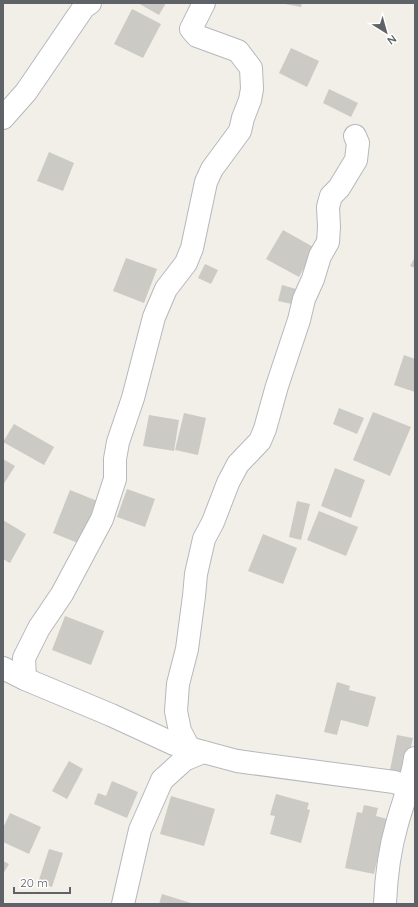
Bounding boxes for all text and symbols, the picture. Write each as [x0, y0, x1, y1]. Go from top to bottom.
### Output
north arrow [366, 12, 406, 52]
text: N [385, 32, 399, 48]
scale bar [14, 869, 70, 895]
text: 20 m [20, 875, 48, 890]

